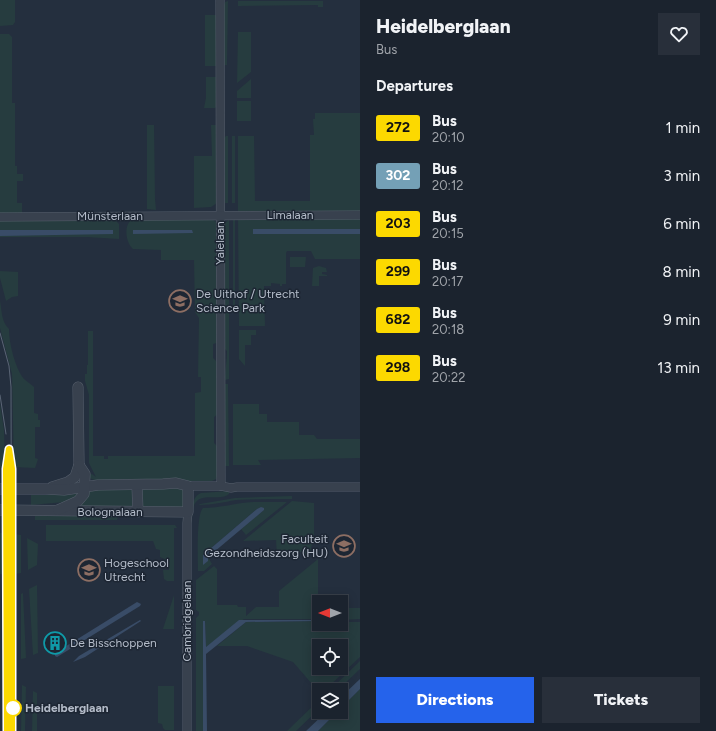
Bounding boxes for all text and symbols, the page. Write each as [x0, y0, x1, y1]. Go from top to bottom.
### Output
button: heart [658, 13, 700, 55]
text: Heidelberglaan [376, 15, 511, 38]
text: Bus [376, 42, 397, 57]
text: Departures [376, 77, 453, 95]
text: Bus [432, 112, 457, 130]
text: 272 [386, 119, 410, 136]
text: 1 min [665, 119, 700, 137]
text: 20:10 [432, 130, 465, 145]
text: Bus [432, 160, 457, 178]
text: 302 [386, 167, 410, 184]
text: 3 min [664, 167, 700, 185]
text: 20:12 [432, 178, 464, 193]
street label: Limalaan [267, 208, 314, 222]
text: Bus [432, 208, 457, 226]
street label: Münsterlaan [77, 209, 143, 223]
text: 203 [386, 215, 410, 232]
text: 6 min [663, 215, 700, 233]
street label: Yalelaan [213, 221, 227, 265]
text: 20:15 [432, 226, 464, 241]
text: Bus [432, 256, 457, 274]
text: 299 [386, 263, 410, 280]
text: 8 min [662, 263, 700, 281]
text: 20:17 [432, 274, 463, 289]
place label: De Uithof / Utrecht Science Park [196, 287, 300, 315]
school or university icon: De Uithof / Utrecht Science Park [167, 288, 193, 314]
text: Bus [432, 304, 457, 322]
text: 682 [386, 311, 410, 328]
text: 9 min [663, 311, 700, 329]
text: 20:18 [432, 322, 464, 337]
text: Bus [432, 352, 457, 370]
text: 298 [386, 359, 410, 376]
text: 13 min [657, 359, 700, 377]
text: 20:22 [432, 370, 465, 385]
street label: Bolognalaan [77, 505, 143, 519]
place label: Faculteit Gezondheidszorg (HU) [204, 532, 328, 560]
school or university icon: Faculteit Gezondheidszorg (HU) [331, 533, 357, 559]
place label: Hogeschool Utrecht [104, 556, 169, 584]
school or university icon: Hogeschool Utrecht [76, 557, 102, 583]
street label: Cambridgelaan [180, 580, 194, 662]
north arrow [312, 595, 348, 631]
map controls [312, 595, 348, 719]
building icon: De Bisschoppen [42, 630, 68, 656]
place label: De Bisschoppen [70, 636, 157, 650]
button: locate [312, 639, 348, 675]
button: Directions [376, 677, 534, 723]
button: Tickets [542, 677, 700, 723]
button: layers [312, 683, 348, 719]
marker: Heidelberglaan [4, 699, 22, 717]
place label: Heidelberglaan [25, 701, 109, 715]

